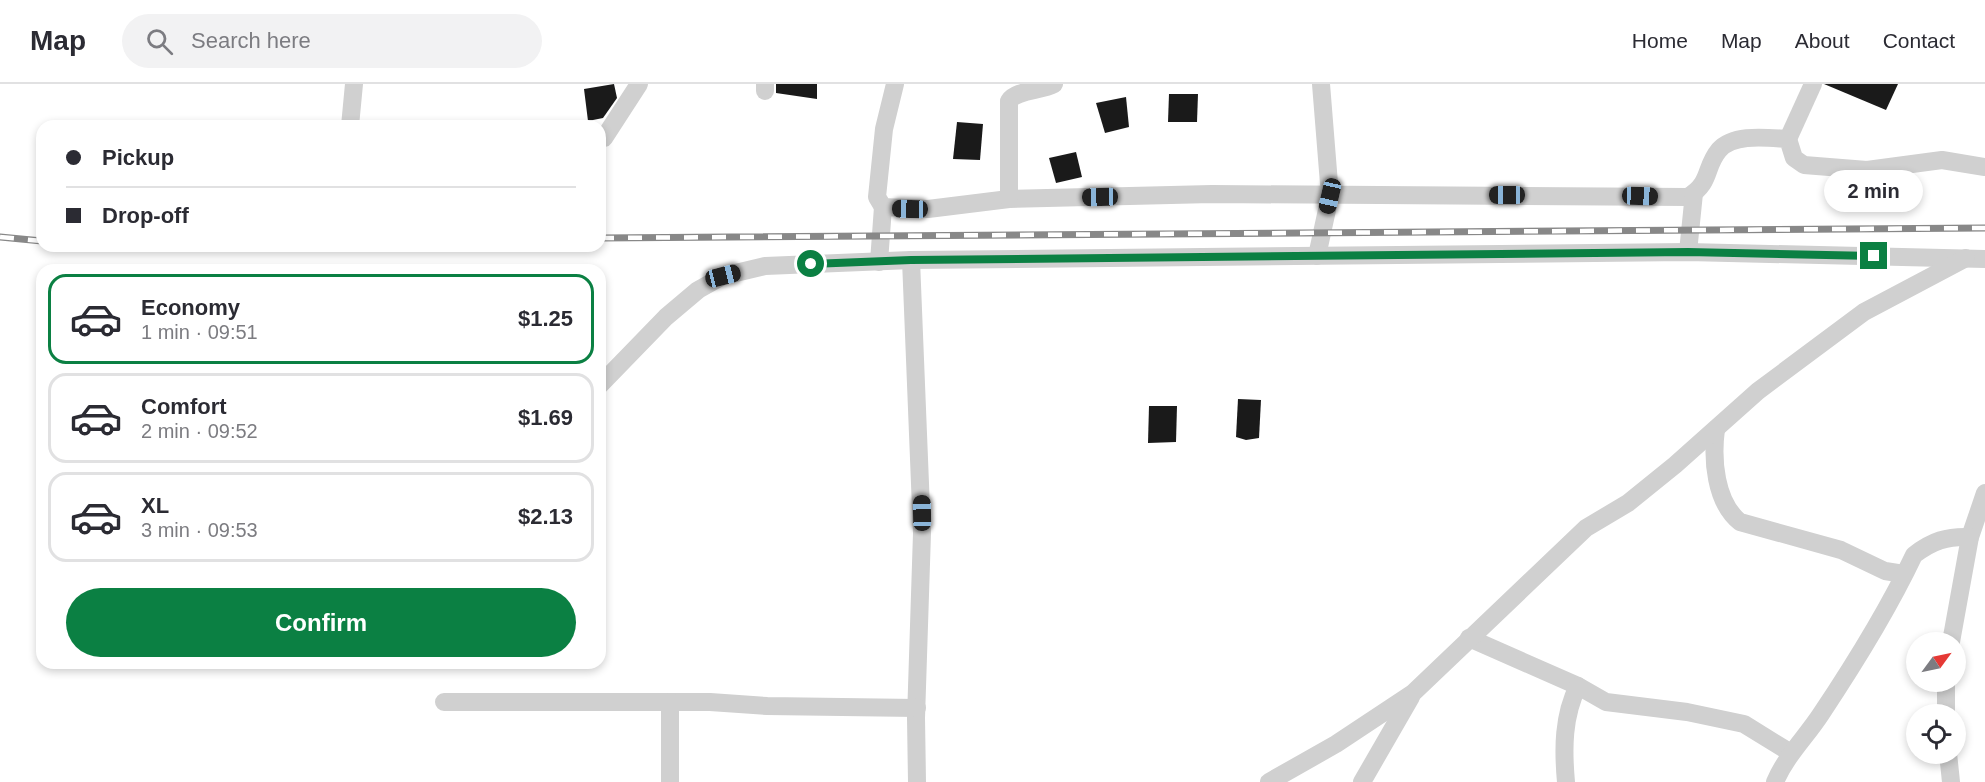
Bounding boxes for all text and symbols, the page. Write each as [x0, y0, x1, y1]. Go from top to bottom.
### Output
search box [122, 14, 542, 68]
text: Map [30, 25, 86, 56]
icon: search [143, 25, 176, 58]
text: Search here [191, 28, 311, 53]
text: Home [1632, 29, 1688, 52]
text: Map [1721, 29, 1762, 52]
text: About [1795, 29, 1850, 52]
text: Contact [1883, 29, 1955, 52]
text: Pickup [102, 145, 174, 170]
callout: 2 min [1824, 169, 1924, 211]
car [1317, 176, 1343, 216]
text: 2 min [1847, 180, 1900, 202]
car [1489, 186, 1525, 204]
car [1622, 186, 1658, 206]
car [1082, 188, 1118, 206]
car [892, 200, 928, 218]
text: Drop-off [102, 203, 189, 228]
route end [1860, 242, 1887, 269]
route start [797, 250, 824, 277]
car [703, 263, 743, 289]
icon: car [69, 292, 123, 346]
text: Economy [141, 295, 240, 320]
text: $1.25 [518, 306, 573, 331]
text: 1 min · 09:51 [141, 321, 258, 343]
icon: car [69, 391, 123, 445]
text: Comfort [141, 394, 227, 419]
text: $1.69 [518, 405, 573, 430]
text: 2 min · 09:52 [141, 420, 258, 442]
icon: car [69, 490, 123, 544]
text: XL [141, 493, 169, 518]
car [913, 495, 931, 531]
text: $2.13 [518, 504, 573, 529]
text: 3 min · 09:53 [141, 519, 258, 541]
button: Confirm [66, 588, 576, 657]
north arrow [1906, 632, 1966, 692]
map controls [1906, 632, 1966, 764]
button: locate [1906, 704, 1966, 764]

